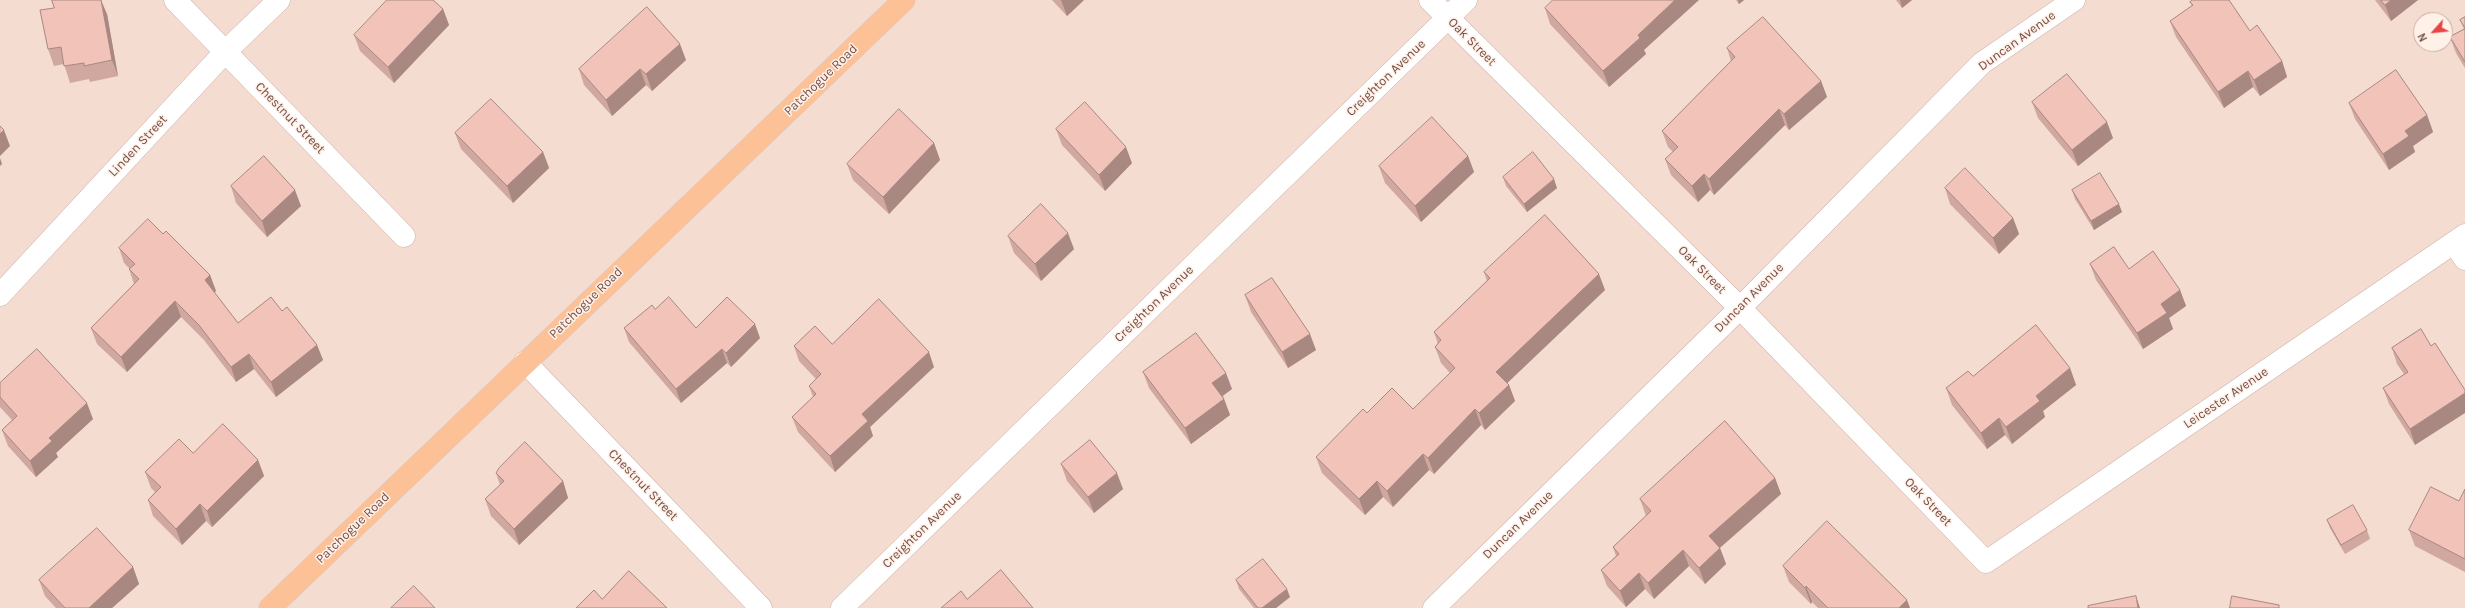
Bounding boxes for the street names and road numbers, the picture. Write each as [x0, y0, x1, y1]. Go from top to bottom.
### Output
street label: Duncan Avenue [1975, 8, 2059, 74]
street label: Oak Street [1445, 15, 1499, 69]
street label: Creighton Avenue [1343, 36, 1429, 120]
street label: Patchogue Road [781, 41, 861, 119]
street label: Chestnut Street [252, 79, 328, 157]
street label: Linden Street [105, 112, 171, 180]
street label: Oak Street [1675, 243, 1729, 297]
street label: Duncan Avenue [1711, 260, 1787, 336]
street label: Creighton Avenue [1111, 262, 1197, 346]
street label: Patchogue Road [546, 264, 626, 342]
street label: Leicester Avenue [2181, 364, 2271, 432]
street label: Chestnut Street [605, 446, 681, 524]
street label: Oak Street [1901, 474, 1955, 530]
street label: Duncan Avenue [1480, 487, 1556, 563]
street label: Creighton Avenue [879, 488, 965, 572]
street label: Patchogue Road [313, 489, 393, 567]

